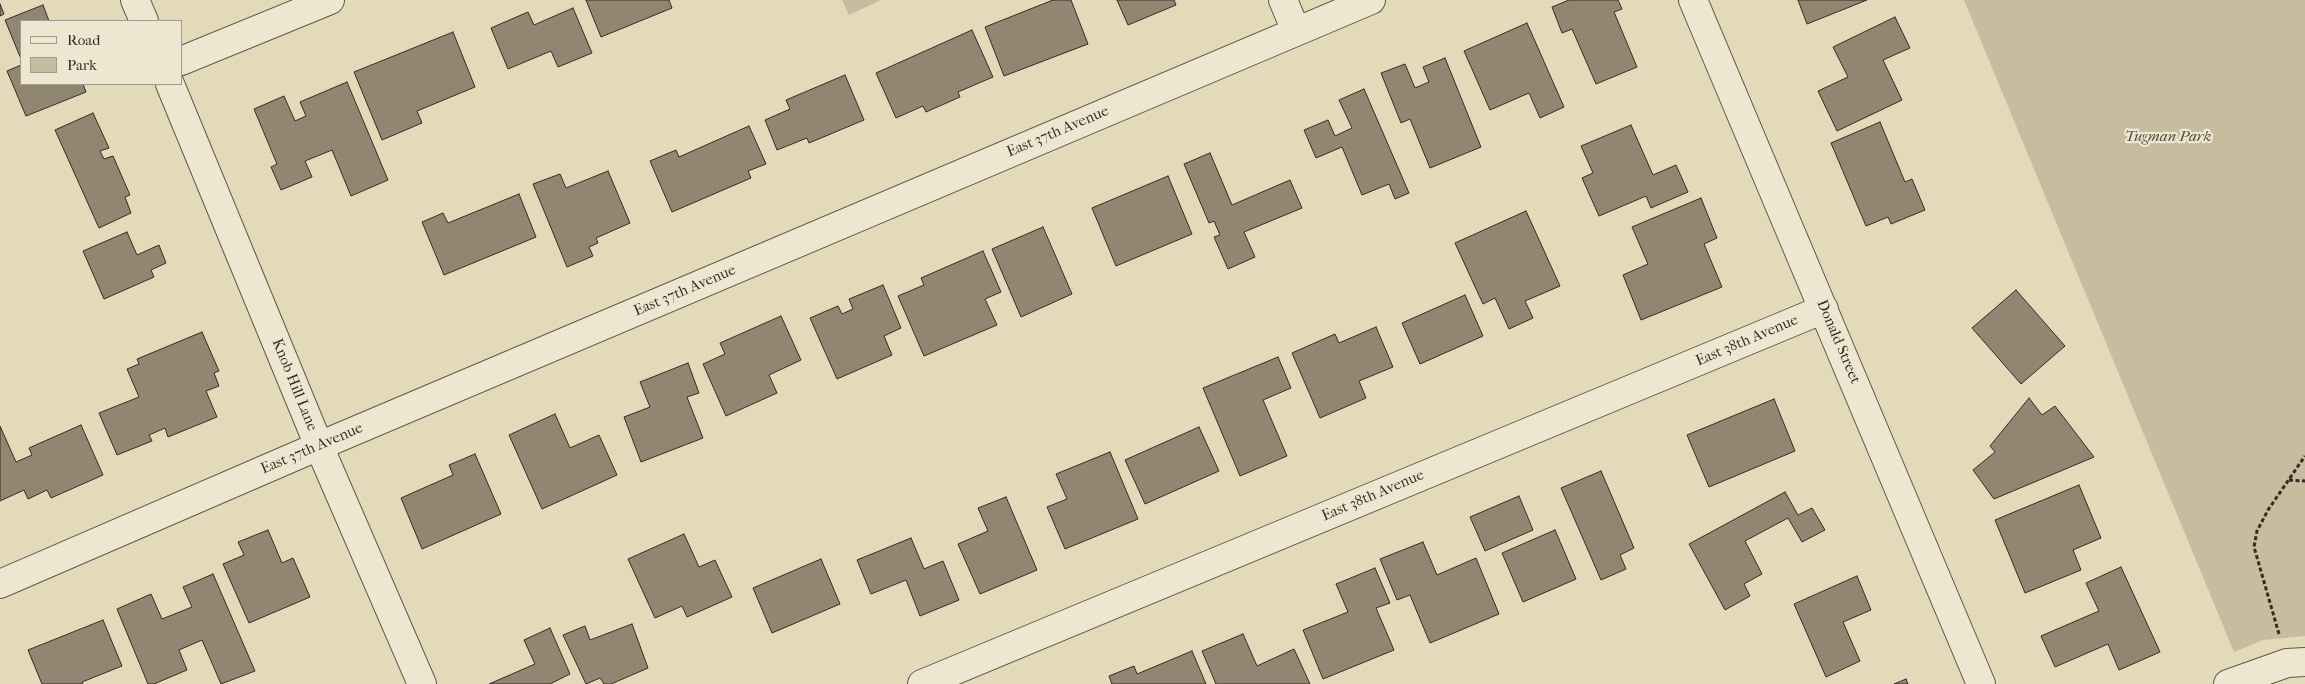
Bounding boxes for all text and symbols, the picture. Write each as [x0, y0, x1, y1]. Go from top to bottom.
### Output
legend [20, 20, 182, 85]
text: Road [67, 31, 100, 49]
text: Park [67, 56, 97, 74]
street label: East 37th Avenue [1004, 102, 1112, 162]
park label: Tugman Park [2125, 128, 2211, 146]
street label: East 37th Avenue [631, 261, 739, 321]
street label: Donald Street [1812, 297, 1864, 387]
street label: East 38th Avenue [1693, 311, 1801, 371]
street label: Knob Hill Lane [267, 336, 321, 434]
street label: East 37th Avenue [258, 419, 366, 479]
street label: East 38th Avenue [1319, 466, 1427, 526]

